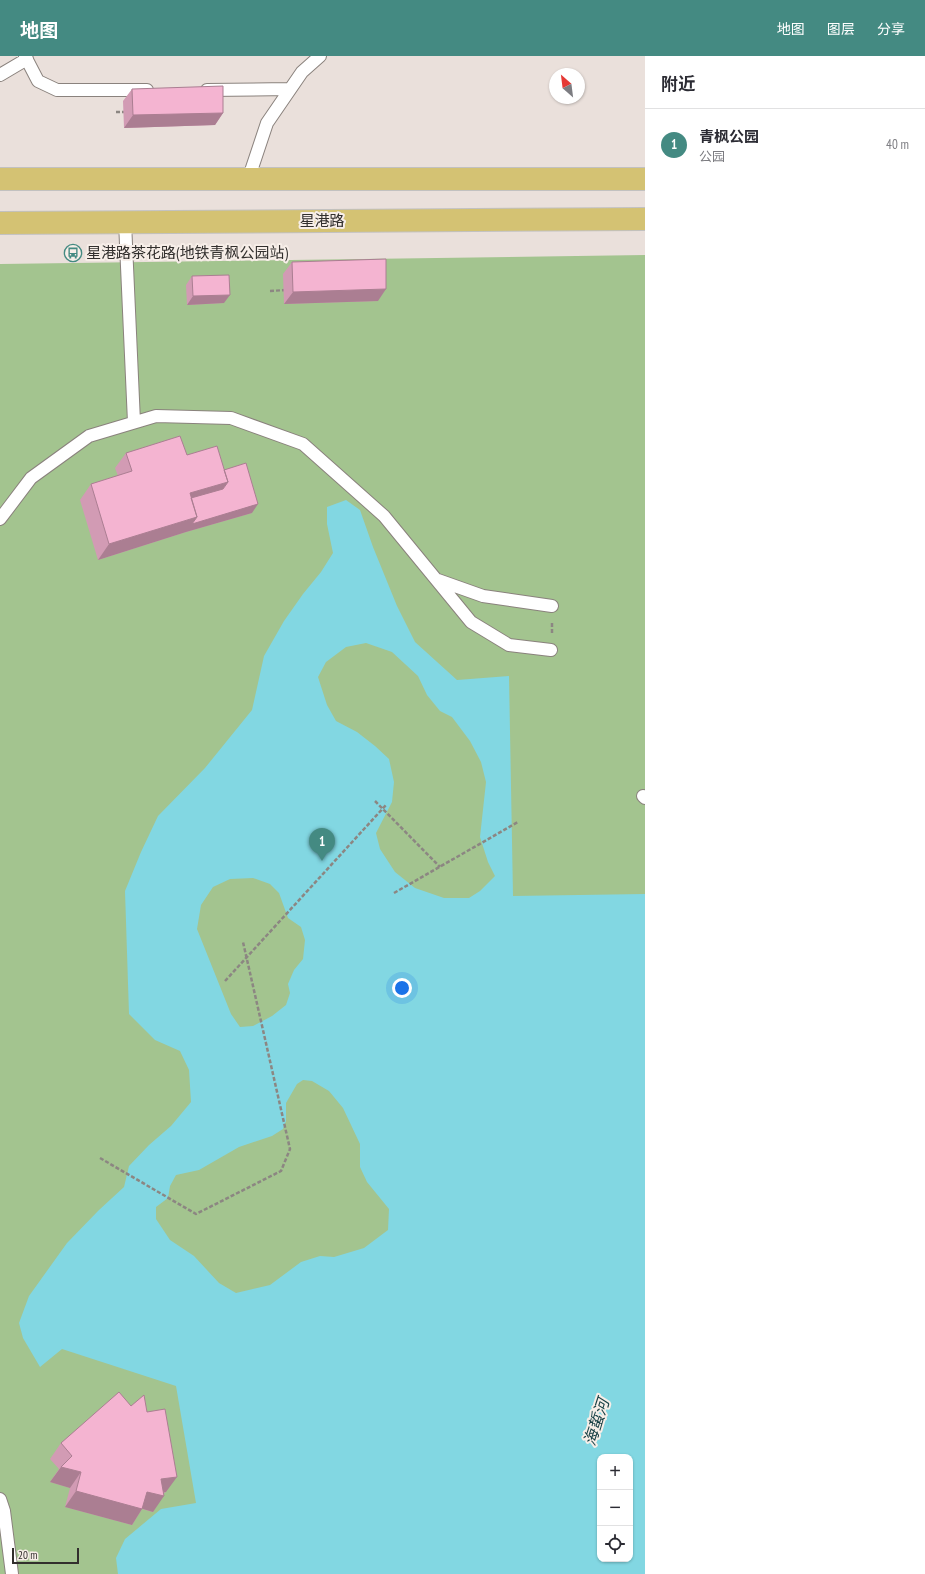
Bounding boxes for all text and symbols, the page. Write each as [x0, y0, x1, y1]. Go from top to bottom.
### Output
text: 地图 [20, 18, 58, 42]
text: 地图 [777, 20, 805, 38]
text: 图层 [827, 20, 855, 38]
text: 分享 [877, 20, 905, 38]
north arrow [549, 68, 585, 104]
text: 附近 [661, 73, 695, 95]
text: 青枫公园 [699, 127, 759, 146]
text: 1 [671, 136, 677, 153]
text: 40 m [886, 136, 909, 153]
text: 公园 [699, 148, 725, 165]
street label: 星港路 [299, 211, 345, 230]
bus stop icon: 星港路茶花路(地铁青枫公园站) [63, 243, 83, 263]
place label: 星港路茶花路(地铁青枫公园站) [86, 243, 288, 262]
pin: 1 [309, 828, 335, 861]
your location [392, 978, 412, 998]
water label: 海蜇河 [579, 1393, 614, 1448]
map controls [597, 1454, 633, 1562]
button: + [597, 1454, 633, 1490]
button: − [597, 1490, 633, 1526]
button: locate [597, 1526, 633, 1562]
scale bar [12, 1546, 79, 1565]
text: 20 m [18, 1548, 37, 1562]

